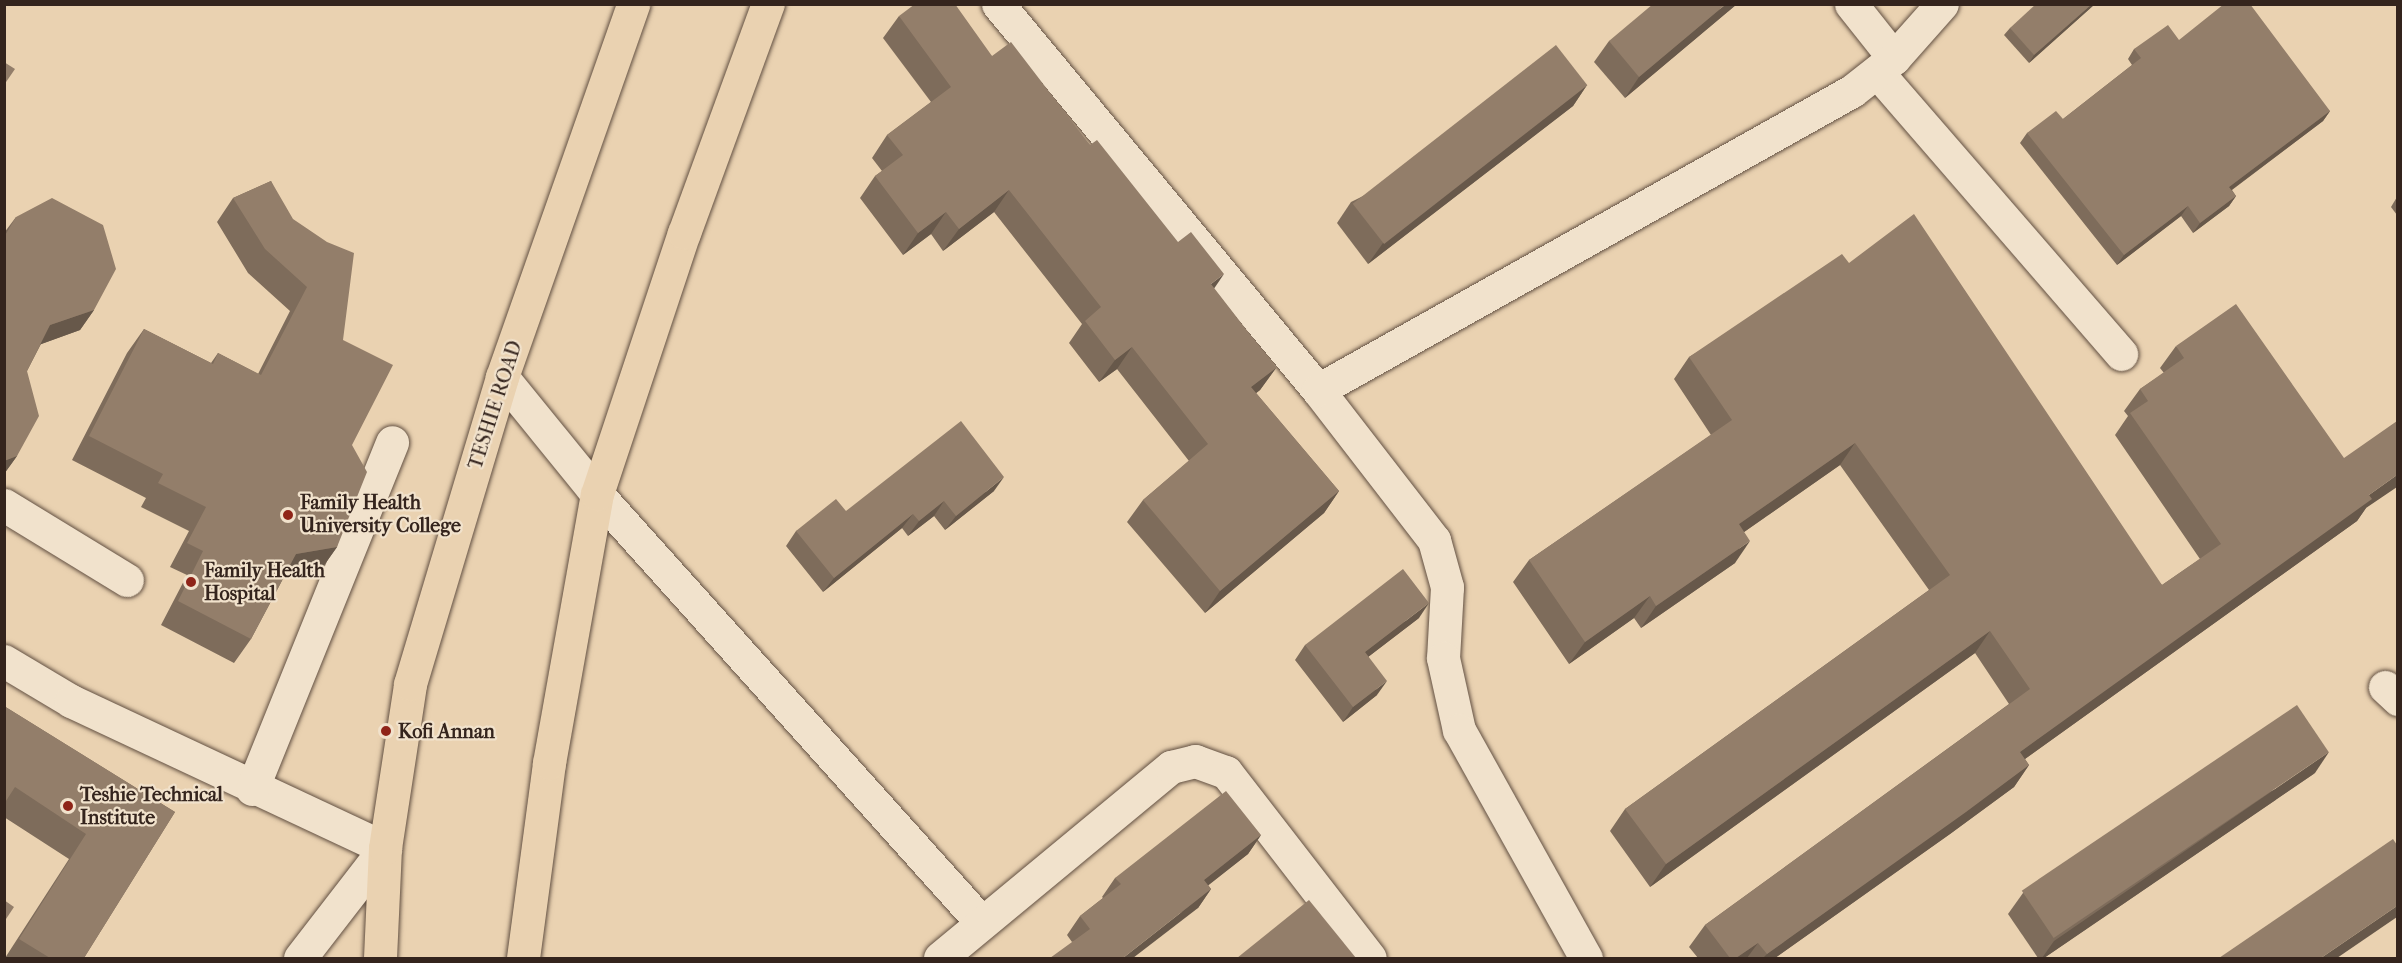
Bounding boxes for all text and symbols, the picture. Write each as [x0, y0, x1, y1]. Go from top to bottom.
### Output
street label: TESHIE ROAD [463, 338, 527, 472]
place label: Family Health University College [300, 491, 461, 538]
marker: Family Health University College [281, 508, 295, 522]
place label: Family Health Hospital [204, 558, 325, 605]
marker: Family Health Hospital [182, 573, 200, 591]
place label: Kofi Annan [398, 719, 495, 743]
marker: Kofi Annan [379, 724, 393, 738]
place label: Teshie Technical Institute [80, 783, 223, 830]
marker: Teshie Technical Institute [61, 799, 75, 813]

